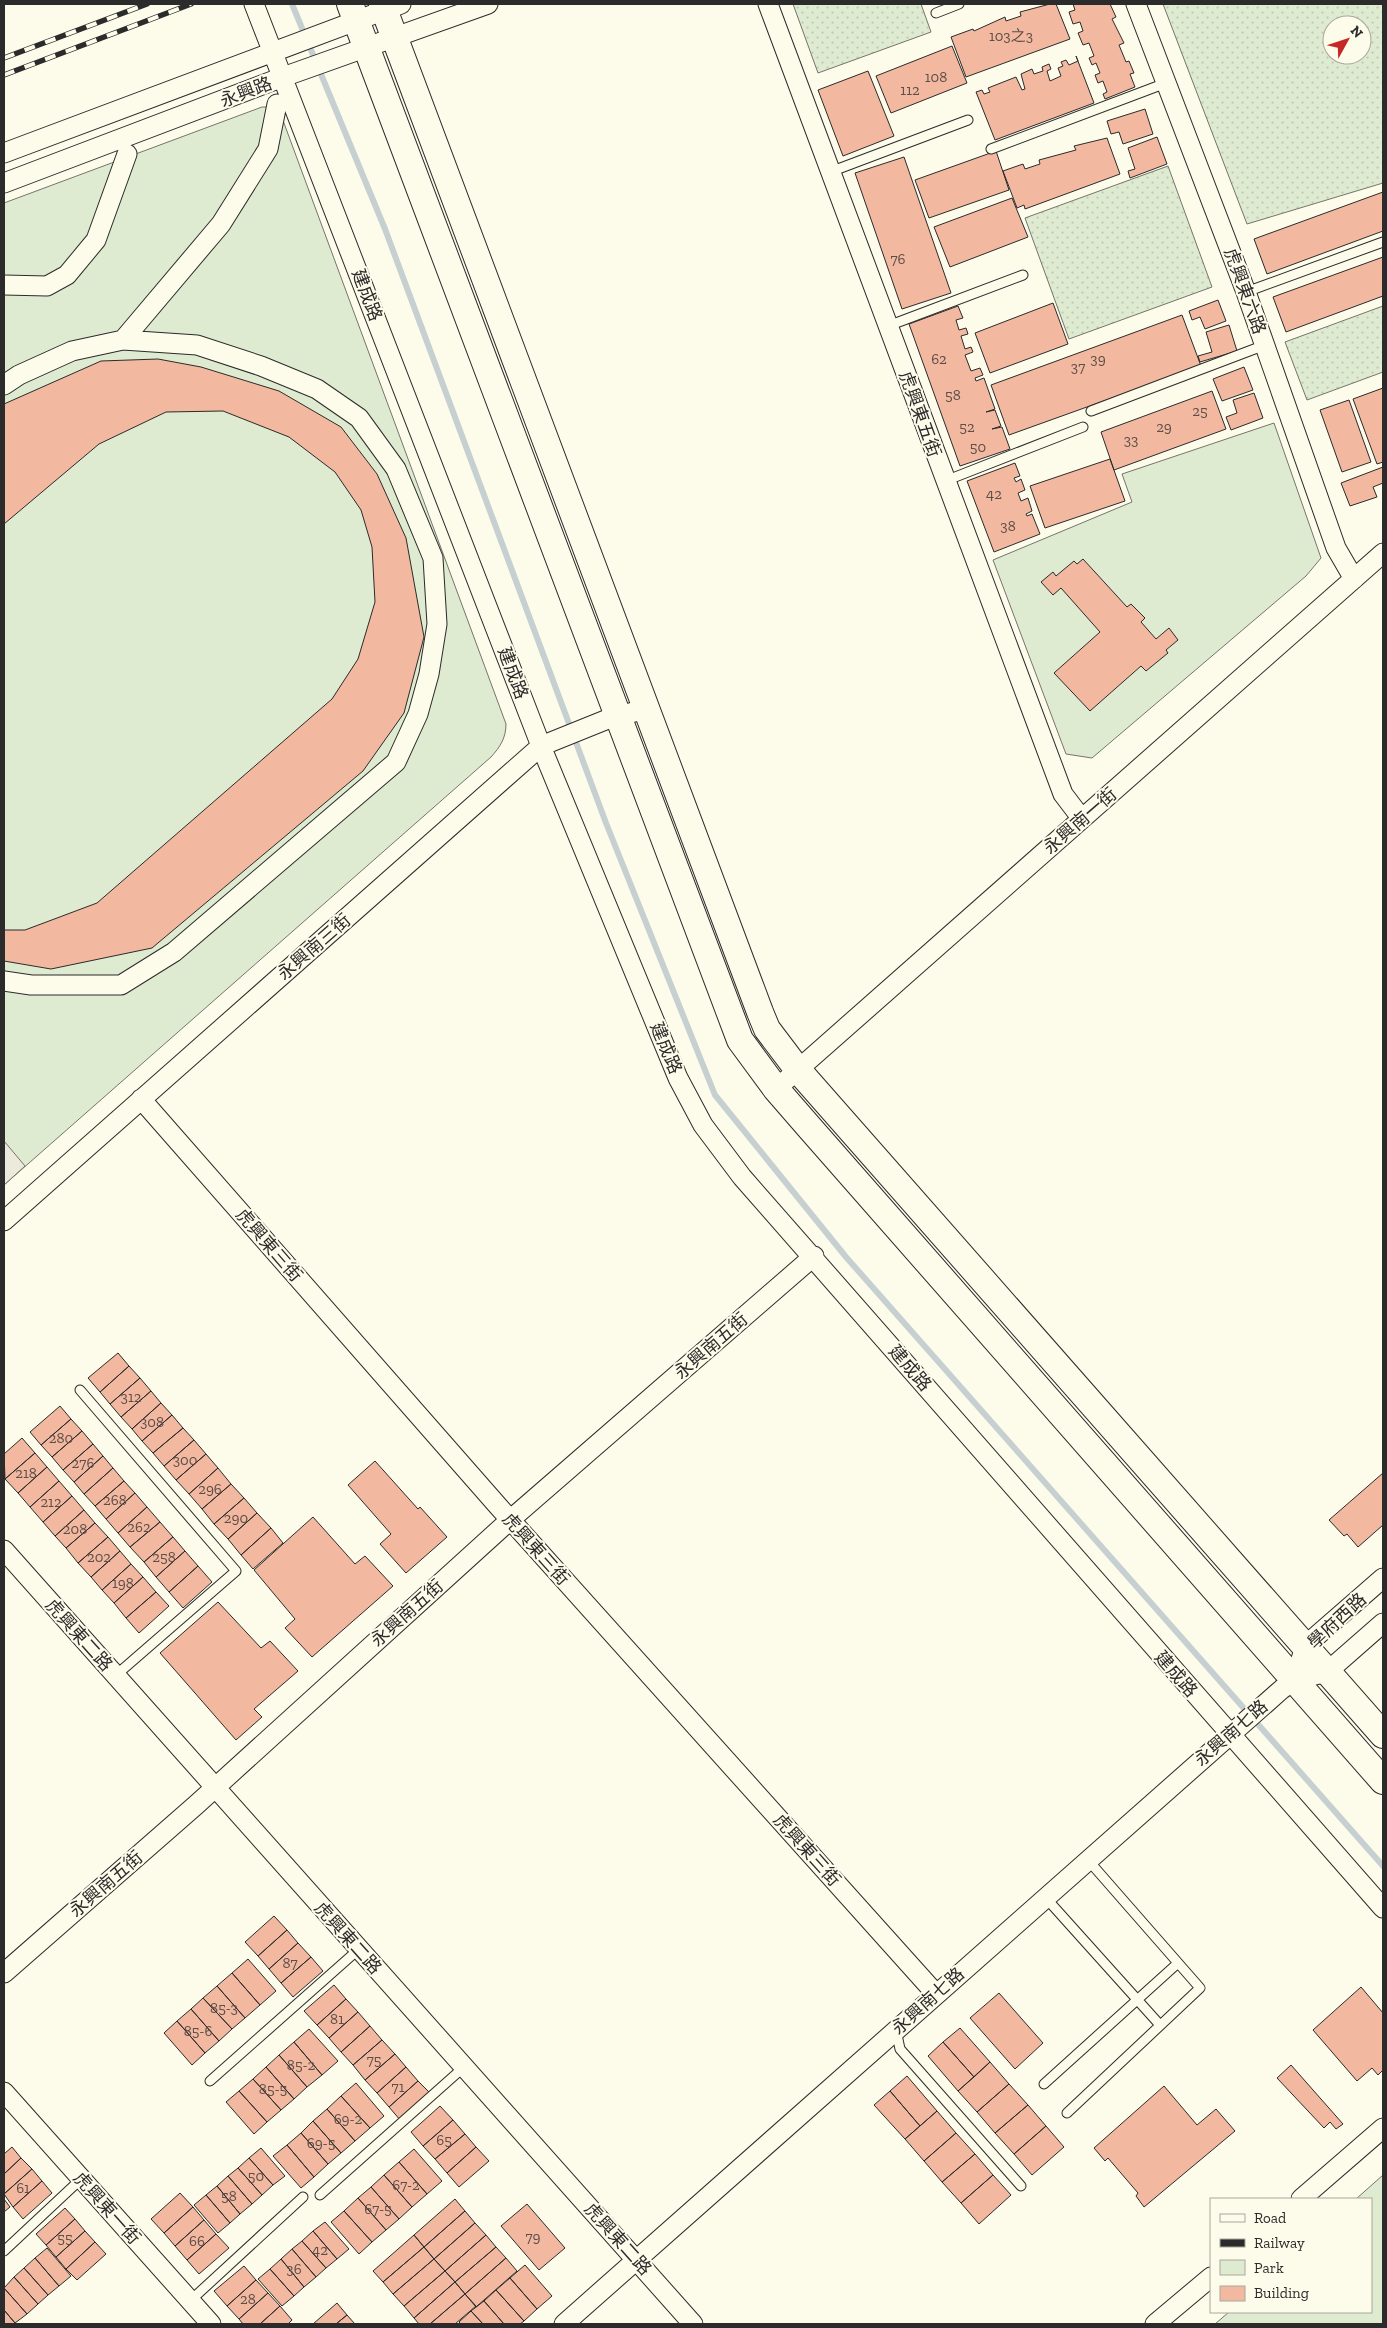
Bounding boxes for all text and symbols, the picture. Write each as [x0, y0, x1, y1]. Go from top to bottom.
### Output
north arrow [1322, 15, 1372, 65]
text: N [1347, 22, 1367, 42]
house number: 103之3 [989, 27, 1033, 45]
house number: 108 [925, 68, 947, 86]
street label: 永興路 [217, 72, 275, 112]
house number: 112 [900, 81, 920, 99]
street label: 虎興東六路 [1219, 245, 1271, 337]
house number: 76 [890, 250, 906, 268]
street label: 建成路 [347, 266, 387, 324]
house number: 62 [931, 350, 947, 368]
house number: 39 [1090, 350, 1106, 368]
house number: 37 [1071, 358, 1085, 376]
street label: 虎興東五街 [894, 368, 946, 460]
house number: 58 [945, 386, 961, 404]
house number: 25 [1192, 402, 1208, 420]
house number: 52 [959, 418, 975, 436]
house number: 29 [1156, 418, 1172, 436]
house number: 33 [1124, 431, 1138, 449]
house number: 50 [970, 438, 986, 456]
house number: 42 [986, 485, 1002, 503]
house number: 38 [1000, 517, 1016, 535]
street label: 建成路 [493, 644, 533, 702]
street label: 永興南一街 [1039, 783, 1121, 859]
street label: 永興南三街 [273, 909, 355, 985]
street label: 建成路 [645, 1019, 687, 1077]
street label: 虎興東三街 [231, 1204, 307, 1286]
street label: 永興南五街 [670, 1308, 752, 1384]
street label: 建成路 [884, 1340, 936, 1396]
house number: 312 [121, 1388, 142, 1406]
house number: 308 [140, 1413, 164, 1431]
house number: 280 [49, 1429, 73, 1447]
house number: 300 [173, 1451, 197, 1469]
house number: 276 [72, 1454, 94, 1472]
house number: 218 [15, 1464, 37, 1482]
house number: 296 [198, 1480, 222, 1498]
house number: 268 [103, 1491, 127, 1509]
house number: 212 [40, 1493, 62, 1511]
street label: 虎興東三街 [498, 1508, 574, 1590]
house number: 290 [224, 1509, 248, 1527]
house number: 262 [127, 1518, 151, 1536]
house number: 208 [63, 1520, 87, 1538]
house number: 202 [87, 1548, 111, 1566]
house number: 258 [152, 1548, 176, 1566]
house number: 198 [112, 1574, 134, 1592]
street label: 永興南五街 [366, 1575, 448, 1651]
street label: 學府西路 [1303, 1588, 1371, 1654]
street label: 虎興東二路 [41, 1594, 117, 1676]
street label: 建成路 [1150, 1646, 1202, 1702]
street label: 永興南七路 [1190, 1695, 1272, 1771]
street label: 虎興東三街 [769, 1809, 845, 1891]
street label: 永興南五街 [65, 1846, 147, 1922]
street label: 虎興東二路 [310, 1897, 386, 1979]
house number: 87 [282, 1954, 298, 1972]
street label: 永興南七路 [887, 1963, 969, 2039]
house number: 85-3 [210, 1999, 238, 2017]
house number: 81 [330, 2010, 344, 2028]
house number: 85-6 [184, 2022, 212, 2040]
house number: 75 [367, 2051, 382, 2069]
house number: 85-2 [287, 2056, 315, 2074]
house number: 71 [392, 2078, 405, 2096]
house number: 85-5 [259, 2080, 287, 2098]
house number: 69-2 [334, 2110, 363, 2128]
house number: 65 [436, 2131, 452, 2149]
house number: 69-5 [307, 2134, 336, 2152]
street label: 虎興東一街 [69, 2167, 145, 2249]
house number: 50 [248, 2167, 264, 2185]
house number: 67-2 [392, 2176, 420, 2194]
house number: 61 [16, 2179, 30, 2197]
house number: 58 [221, 2187, 237, 2205]
street label: 虎興東二路 [580, 2198, 656, 2280]
legend [1210, 2198, 1372, 2313]
house number: 67-5 [364, 2200, 392, 2218]
text: Road [1254, 2209, 1287, 2227]
house number: 79 [525, 2228, 541, 2246]
house number: 55 [57, 2229, 73, 2247]
house number: 66 [189, 2232, 205, 2250]
text: Railway [1254, 2234, 1305, 2252]
house number: 42 [312, 2241, 328, 2259]
text: Park [1254, 2259, 1284, 2277]
house number: 36 [286, 2260, 302, 2278]
text: Building [1254, 2284, 1309, 2302]
house number: 28 [240, 2290, 256, 2308]

